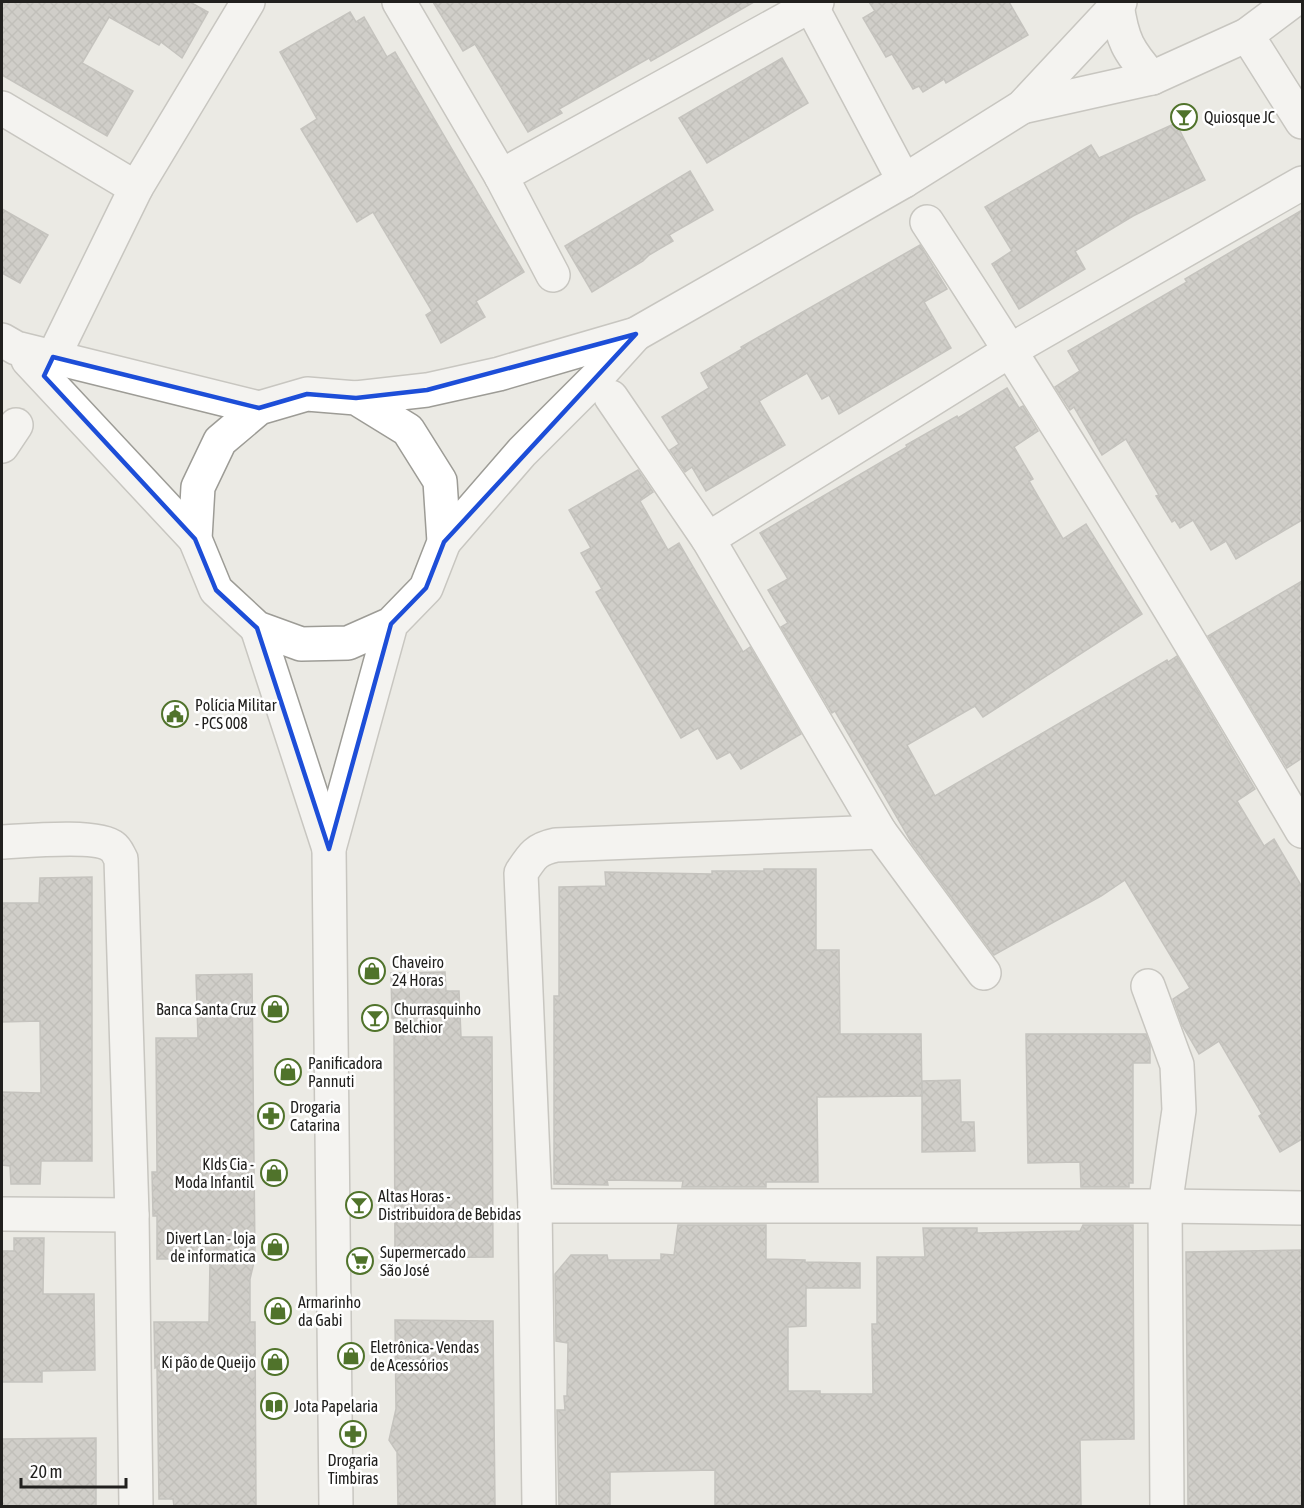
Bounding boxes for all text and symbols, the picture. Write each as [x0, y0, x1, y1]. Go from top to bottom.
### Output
bar icon: Quiosque JC [1169, 102, 1199, 132]
place label: Quiosque JC [1204, 108, 1275, 127]
place label: Polícia Militar - PCS 008 [195, 696, 277, 732]
public building icon: Polícia Militar - PCS 008 [160, 699, 190, 729]
place label: Chaveiro 24 Horas [392, 953, 444, 989]
shop icon: Chaveiro 24 Horas [357, 956, 387, 986]
shop icon: Banca Santa Cruz [260, 994, 290, 1024]
place label: Banca Santa Cruz [156, 1000, 256, 1018]
place label: Churrasquinho Belchior [394, 1000, 481, 1036]
bar icon: Churrasquinho Belchior [360, 1003, 390, 1033]
place label: Panificadora Pannuti [308, 1054, 383, 1090]
shop icon: Panificadora Pannuti [273, 1057, 303, 1087]
place label: Drogaria Catarina [290, 1098, 341, 1134]
pharmacy icon: Drogaria Catarina [256, 1101, 286, 1131]
place label: KIds Cia - Moda Infantil [175, 1155, 255, 1191]
shop icon: KIds Cia - Moda Infantil [259, 1158, 289, 1188]
place label: Altas Horas - Distribuidora de Bebidas [378, 1187, 522, 1223]
bar icon: Altas Horas - Distribuidora de Bebidas [344, 1190, 374, 1220]
place label: Divert Lan - loja de informatica [166, 1229, 256, 1265]
shop icon: Divert Lan - loja de informatica [260, 1232, 290, 1262]
place label: Supermercado São José [380, 1243, 466, 1279]
supermarket icon: Supermercado São José [345, 1246, 375, 1276]
place label: Armarinho da Gabi [298, 1293, 361, 1329]
shop icon: Armarinho da Gabi [263, 1296, 293, 1326]
place label: Eletrônica- Vendas de Acessórios [370, 1338, 479, 1374]
shop icon: Eletrônica- Vendas de Acessórios [336, 1341, 366, 1371]
shop icon: Ki pão de Queijo [260, 1347, 290, 1377]
place label: Ki pão de Queijo [161, 1353, 256, 1372]
library icon: Jota Papelaria [259, 1391, 289, 1421]
place label: Jota Papelaria [294, 1397, 378, 1416]
pharmacy icon: Drogaria Timbiras [338, 1419, 368, 1449]
scale bar [21, 1451, 126, 1489]
place label: Drogaria Timbiras [327, 1451, 379, 1487]
text: 20 m [30, 1461, 62, 1482]

